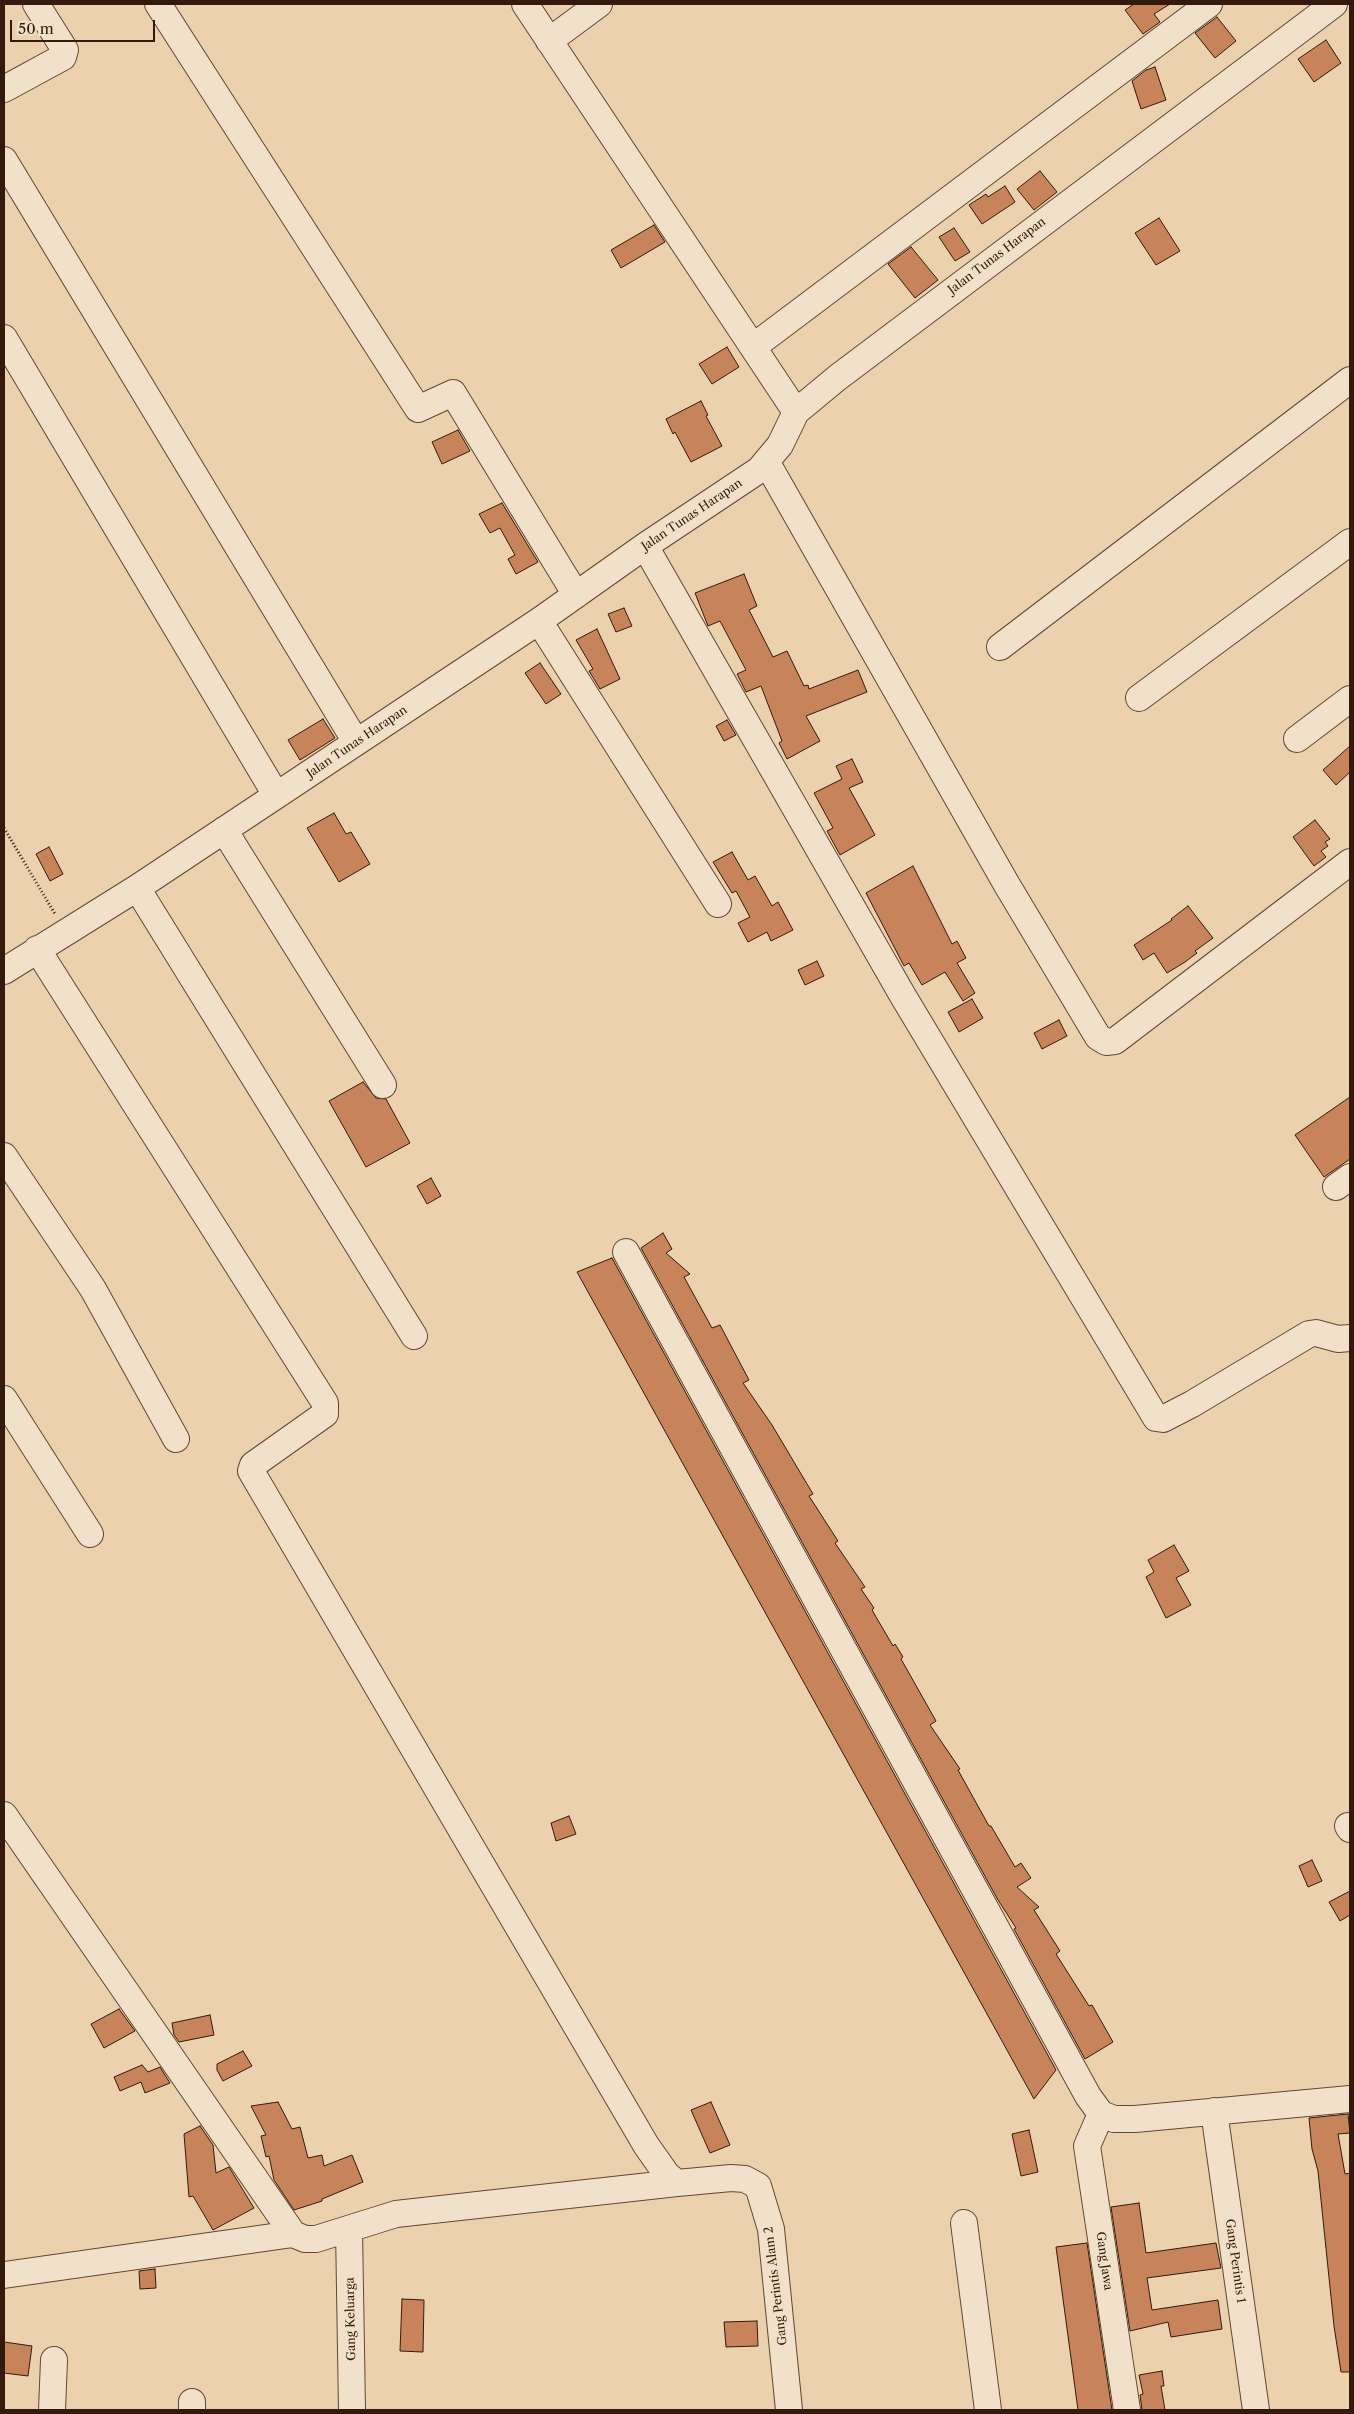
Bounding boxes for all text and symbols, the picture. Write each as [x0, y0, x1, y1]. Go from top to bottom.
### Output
scale bar [12, 10, 158, 42]
text: 50 m [18, 19, 54, 38]
street label: Jalan Tunas Harapan [945, 215, 1049, 297]
street label: Jalan Tunas Harapan [639, 476, 745, 554]
street label: Jalan Tunas Harapan [304, 703, 410, 781]
street label: Gang Perintis 1 [1222, 2218, 1248, 2304]
street label: Gang Perintis Alam 2 [762, 2226, 790, 2346]
street label: Gang Jawa [1093, 2231, 1115, 2291]
street label: Gang Keluarga [343, 2277, 359, 2361]

